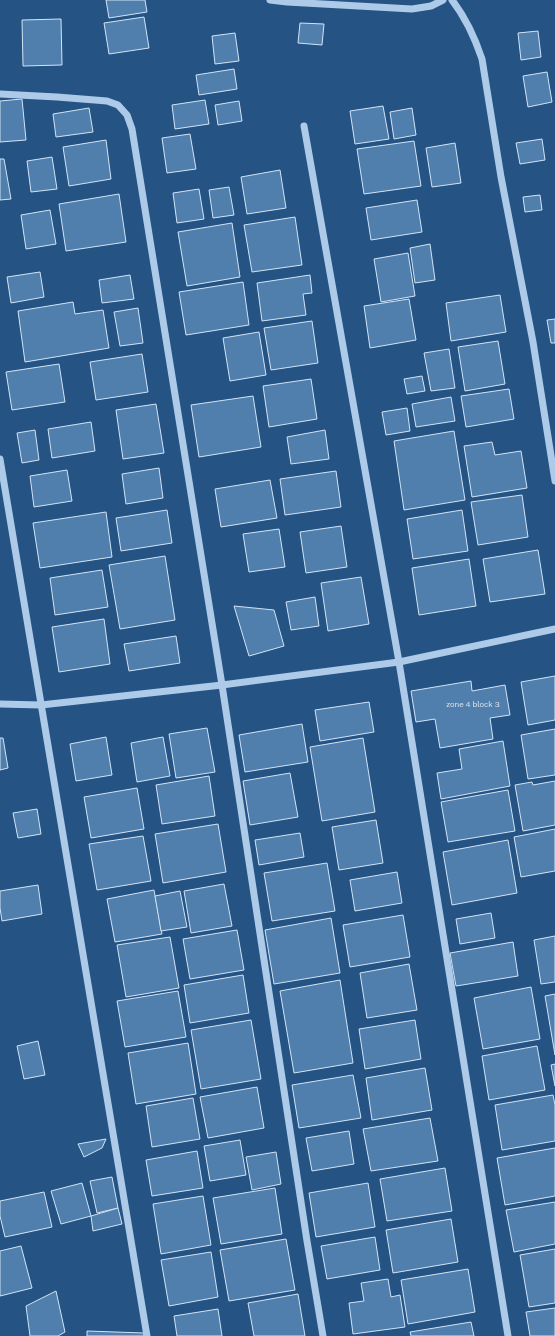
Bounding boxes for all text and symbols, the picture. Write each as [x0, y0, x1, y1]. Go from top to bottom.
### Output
house number: zone 4 block 3 [446, 699, 500, 709]

